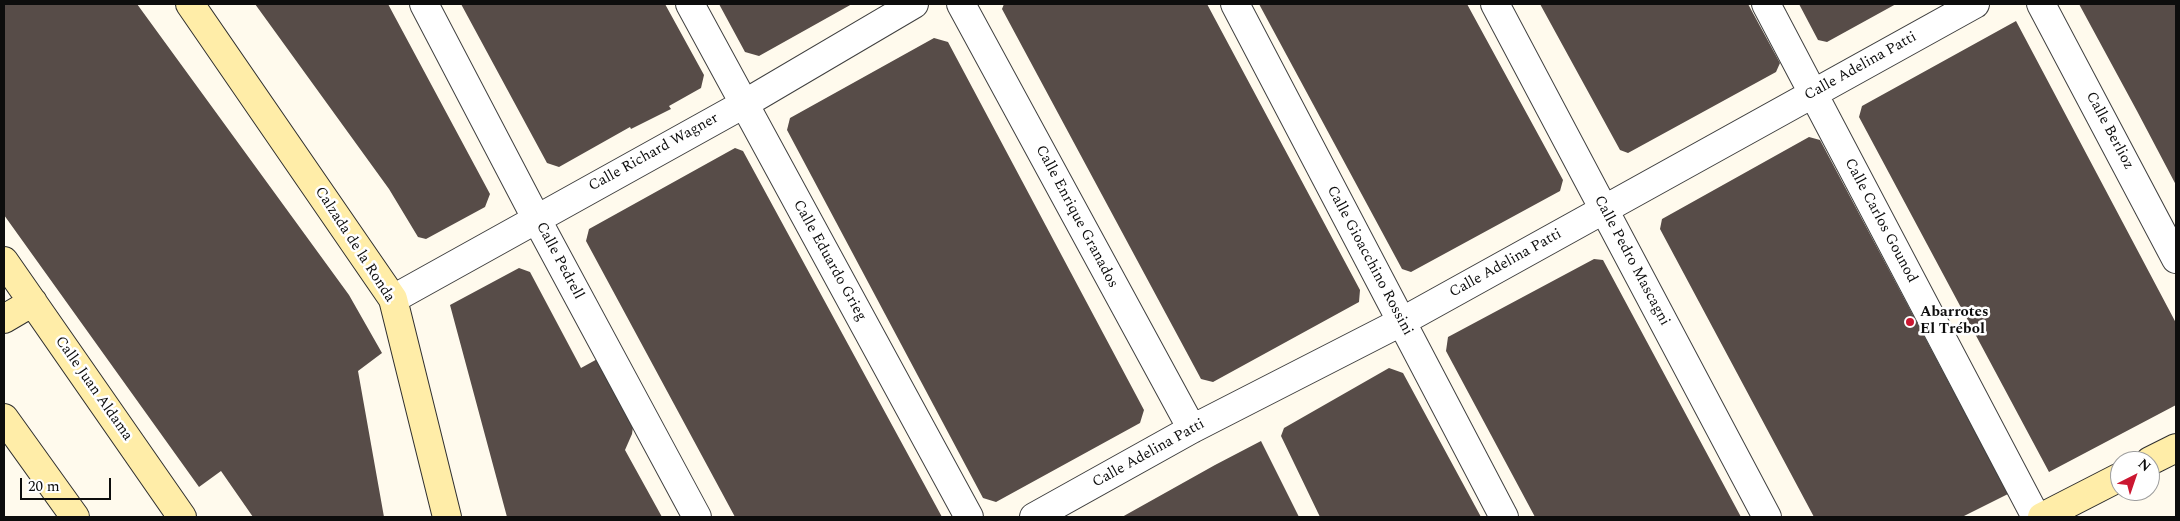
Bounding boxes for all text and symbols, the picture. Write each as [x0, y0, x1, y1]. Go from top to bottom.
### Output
street label: Calle Adelina Patti [1802, 29, 1920, 105]
street label: Calle Berlioz [2081, 89, 2137, 173]
street label: Calle Richard Wagner [586, 110, 722, 196]
street label: Calle Enrique Granados [1031, 143, 1121, 291]
street label: Calle Carlos Gounod [1840, 156, 1920, 286]
street label: Calle Gioacchino Rossini [1322, 183, 1416, 339]
street label: Calzada de la Ronda [310, 184, 398, 306]
street label: Calle Pedro Mascagni [1589, 193, 1673, 329]
street label: Calle Eduardo Grieg [788, 197, 870, 325]
street label: Calle Pedrell [531, 219, 587, 303]
street label: Calle Adelina Patti [1447, 226, 1565, 302]
place label: Abarrotes El Trébol [1920, 304, 1988, 339]
marker: Abarrotes El Trébol [1904, 316, 1916, 328]
street label: Calle Juan Aldama [50, 333, 136, 445]
street label: Calle Adelina Patti [1090, 416, 1208, 492]
north arrow [2110, 451, 2160, 501]
text: N [2133, 453, 2156, 477]
scale bar [22, 468, 114, 500]
text: 20 m [28, 475, 60, 498]

